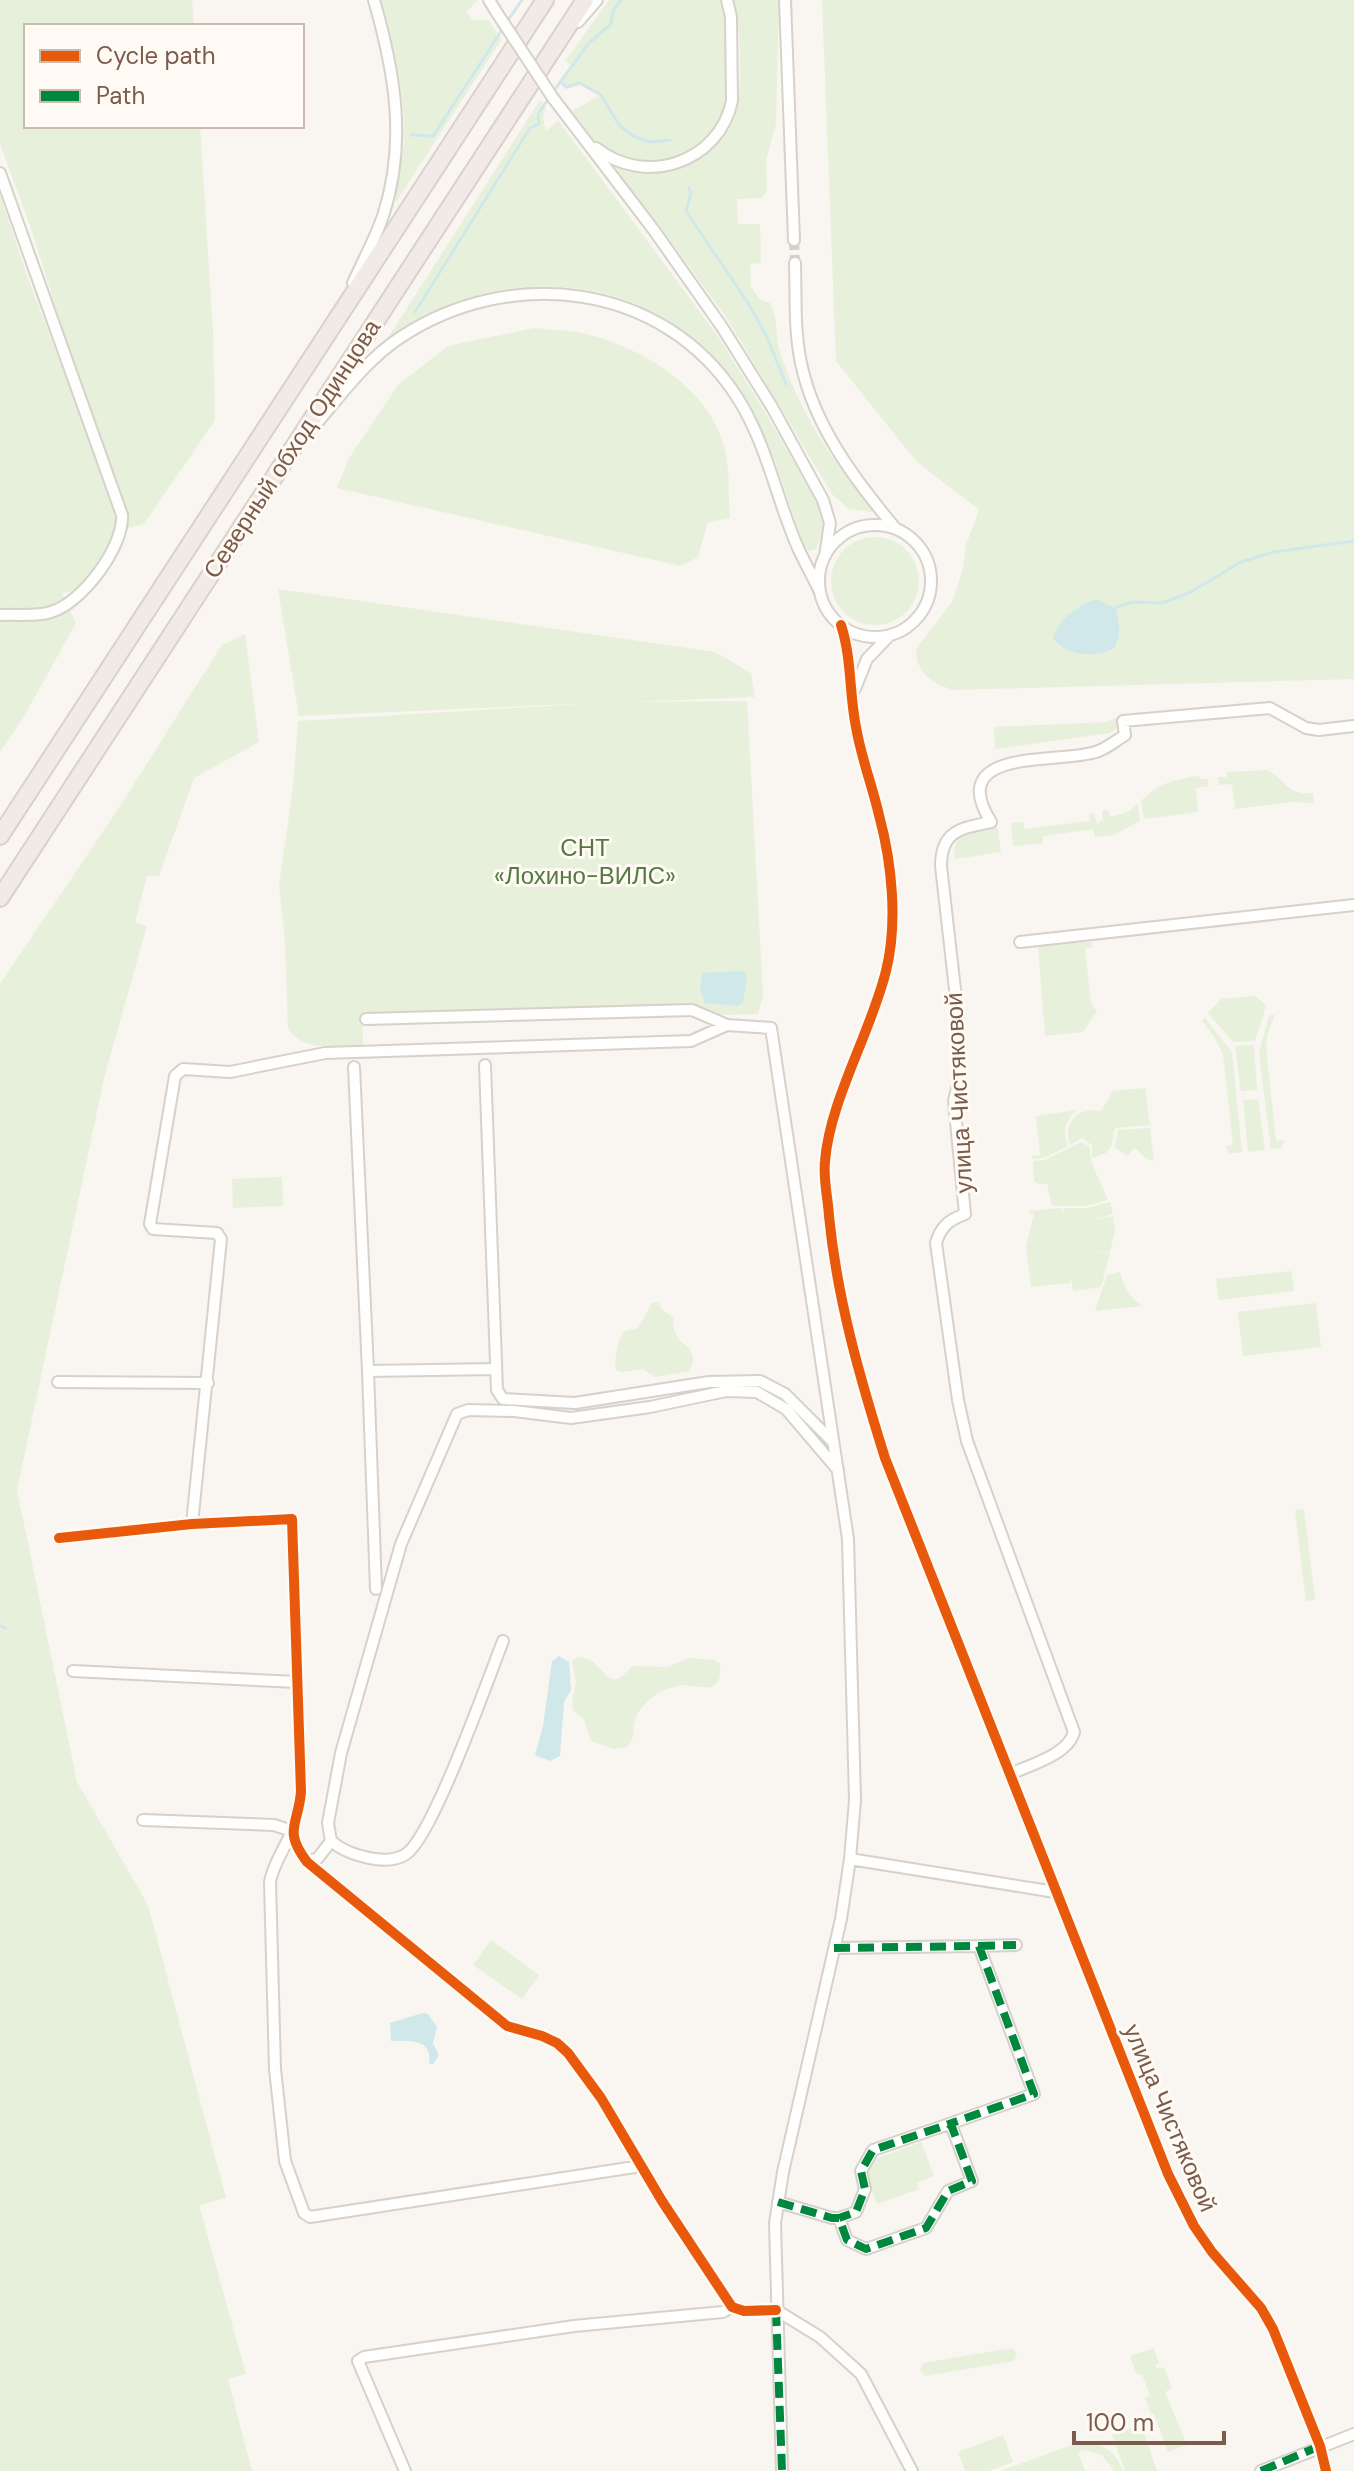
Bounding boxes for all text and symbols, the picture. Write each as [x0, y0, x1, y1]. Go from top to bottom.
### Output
legend [24, 24, 304, 128]
text: Cycle path [96, 40, 215, 71]
text: Path [96, 80, 145, 111]
street label: Северный обход Одинцова [196, 313, 387, 584]
park label: СНТ «Лохино-ВИЛС» [494, 832, 676, 891]
street label: улица Чистяковой [938, 992, 979, 1194]
street label: улица Чистяковой [1117, 2019, 1224, 2216]
scale bar [1074, 2395, 1224, 2445]
text: 100 m [1086, 2407, 1154, 2438]

